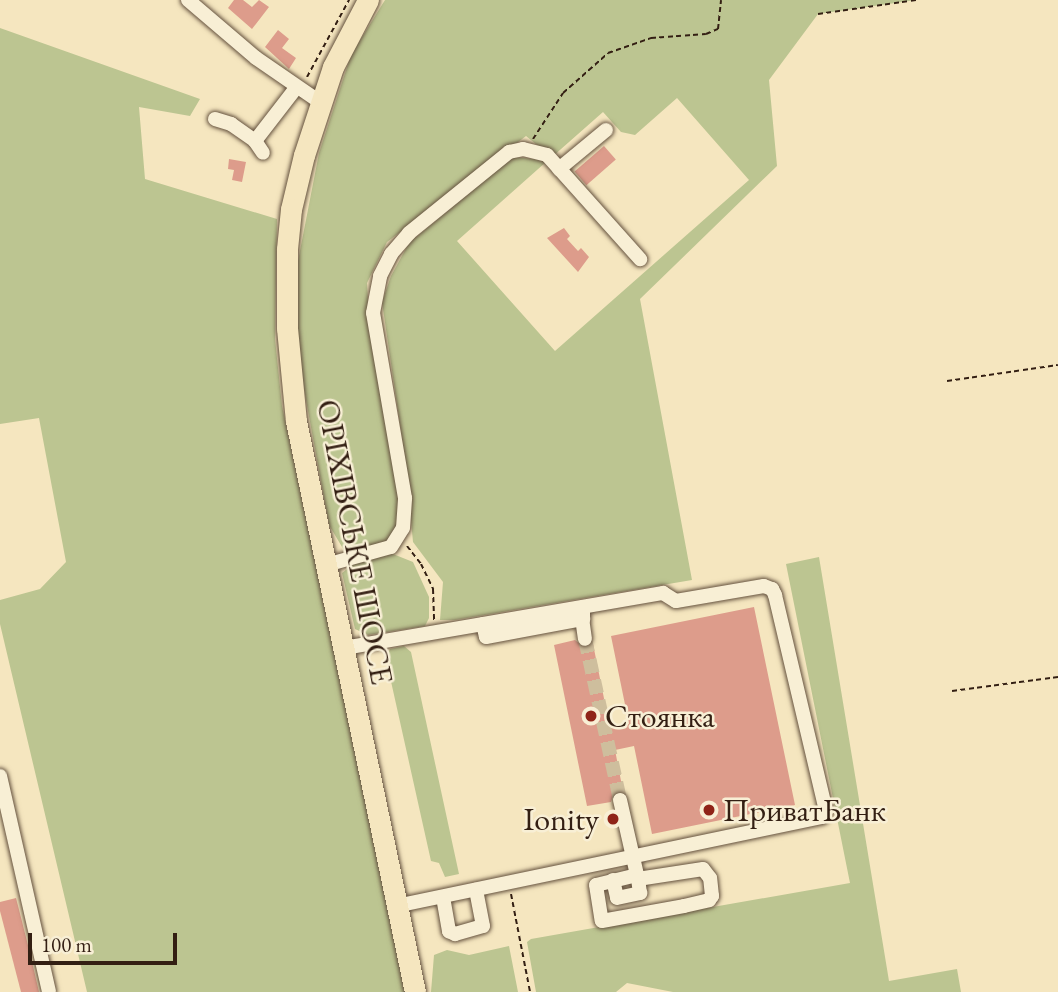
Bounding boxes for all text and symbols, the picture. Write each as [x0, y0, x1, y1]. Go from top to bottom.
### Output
street label: ОРІХІВСЬКЕ ШОСЕ [309, 396, 401, 688]
place label: Стоянка [605, 697, 715, 735]
marker: Стоянка [583, 708, 599, 724]
place label: ПриватБанк [723, 791, 886, 829]
place label: Ionity [523, 800, 599, 838]
marker: ПриватБанк [701, 802, 717, 818]
marker: Ionity [605, 811, 621, 827]
scale bar [32, 918, 180, 962]
text: 100 m [41, 931, 92, 958]

